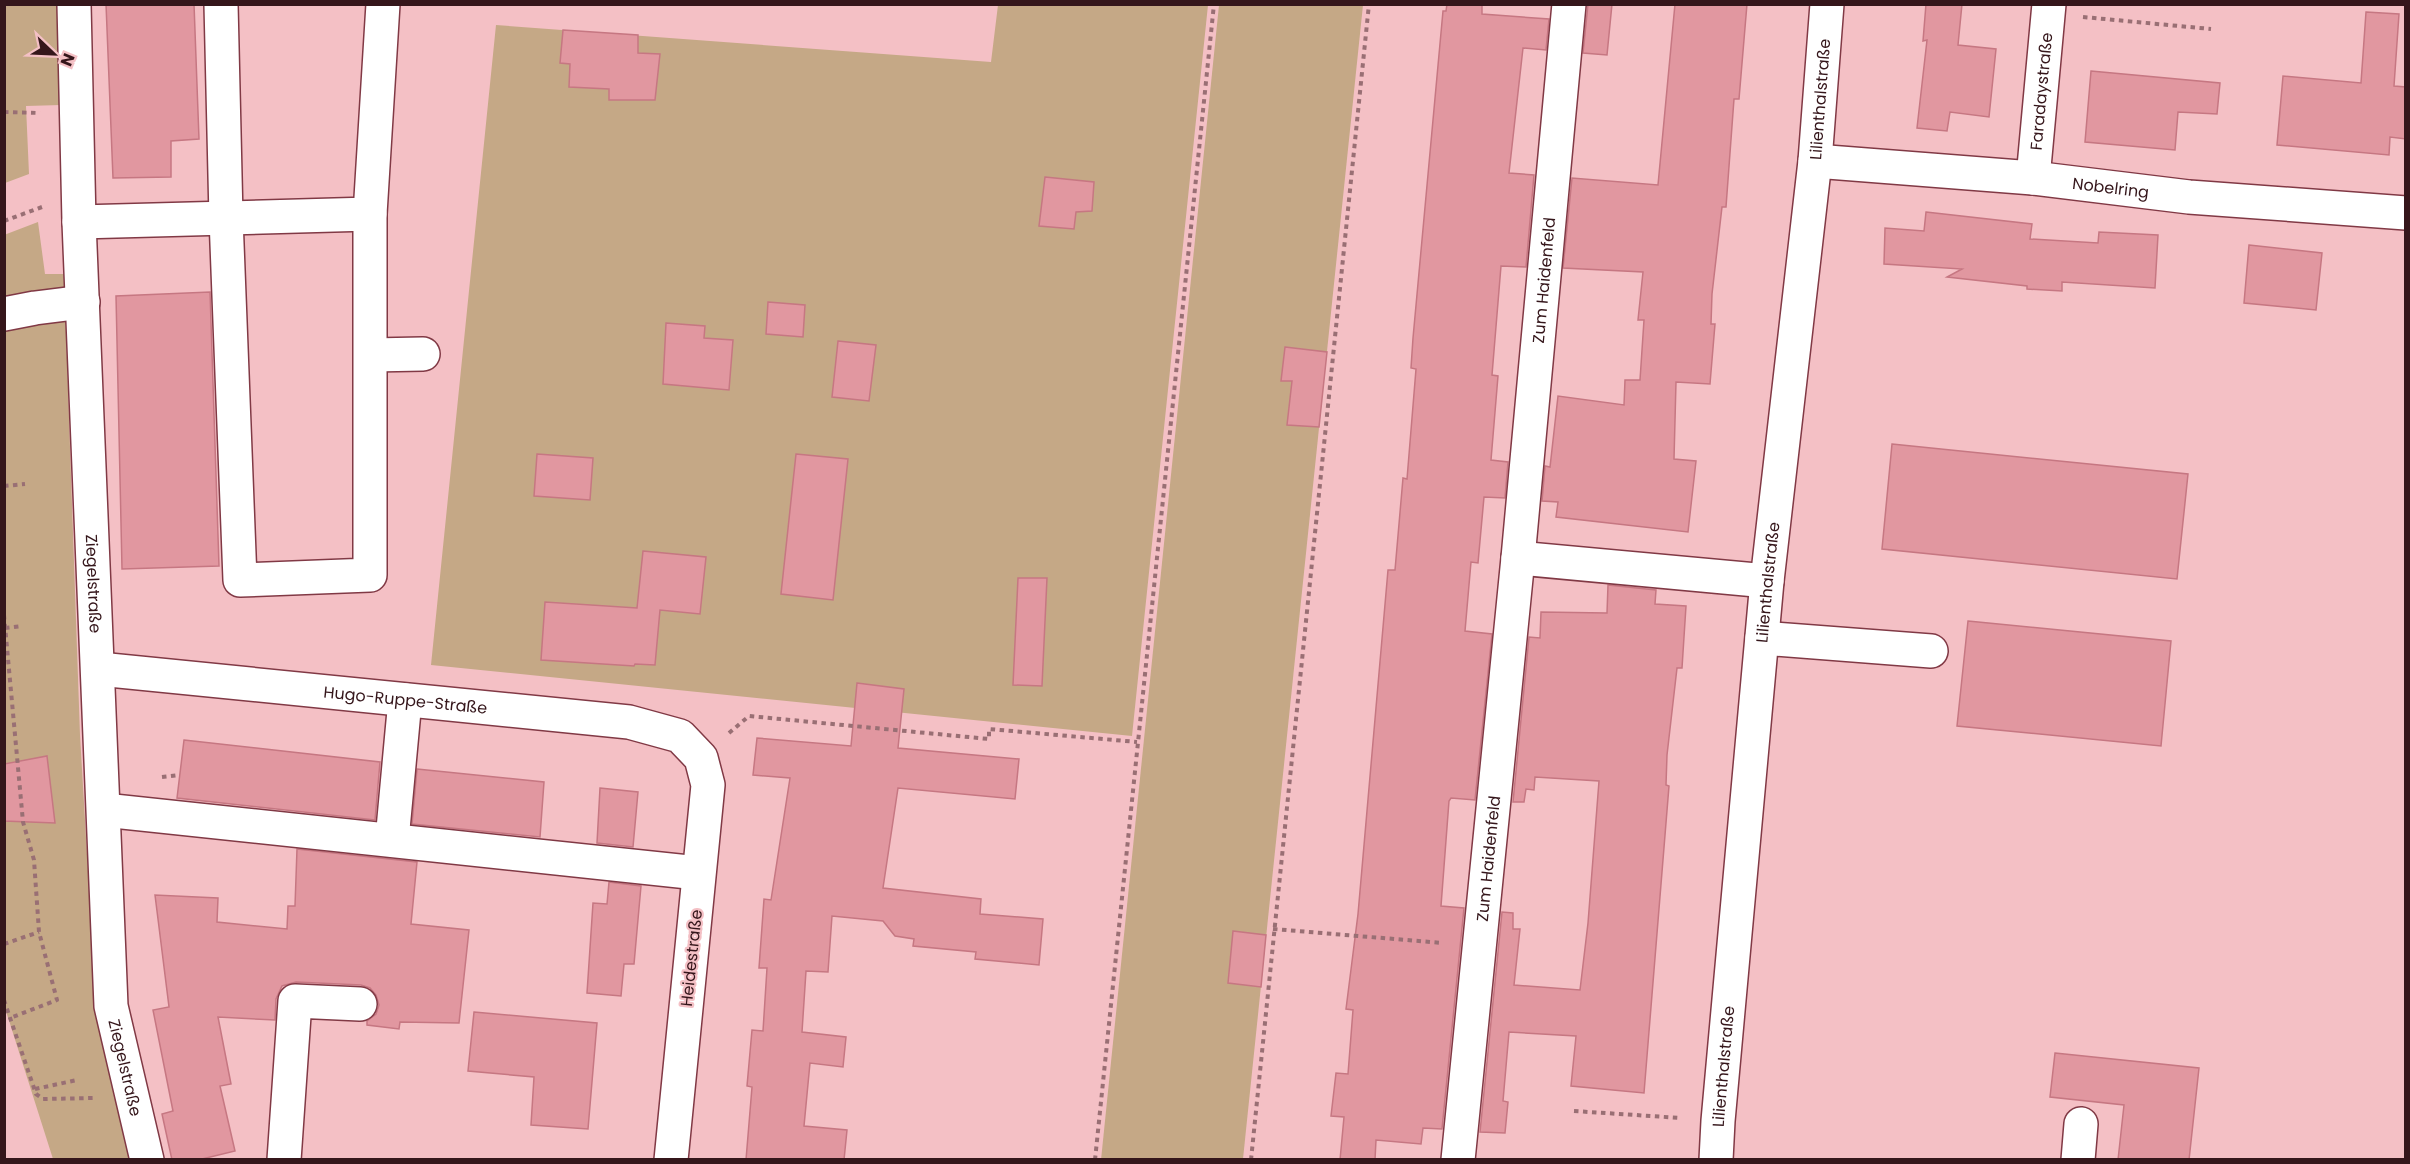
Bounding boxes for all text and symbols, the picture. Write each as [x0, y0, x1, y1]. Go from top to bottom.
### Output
north arrow [24, 24, 84, 84]
street label: Faradaystraße [2025, 31, 2058, 151]
street label: Lilienthalstraße [1804, 38, 1836, 161]
text: N [54, 50, 80, 70]
street label: Nobelring [2071, 172, 2150, 204]
street label: Zum Haidenfeld [1527, 216, 1561, 344]
street label: Lilienthalstraße [1750, 521, 1786, 644]
street label: Ziegelstraße [80, 534, 107, 634]
street label: Hugo-Ruppe-Straße [322, 681, 488, 720]
street label: Zum Haidenfeld [1471, 794, 1506, 923]
street label: Heidestraße [675, 908, 708, 1008]
street label: Lilienthalstraße [1707, 1005, 1740, 1127]
street label: Ziegelstraße [102, 1017, 147, 1119]

